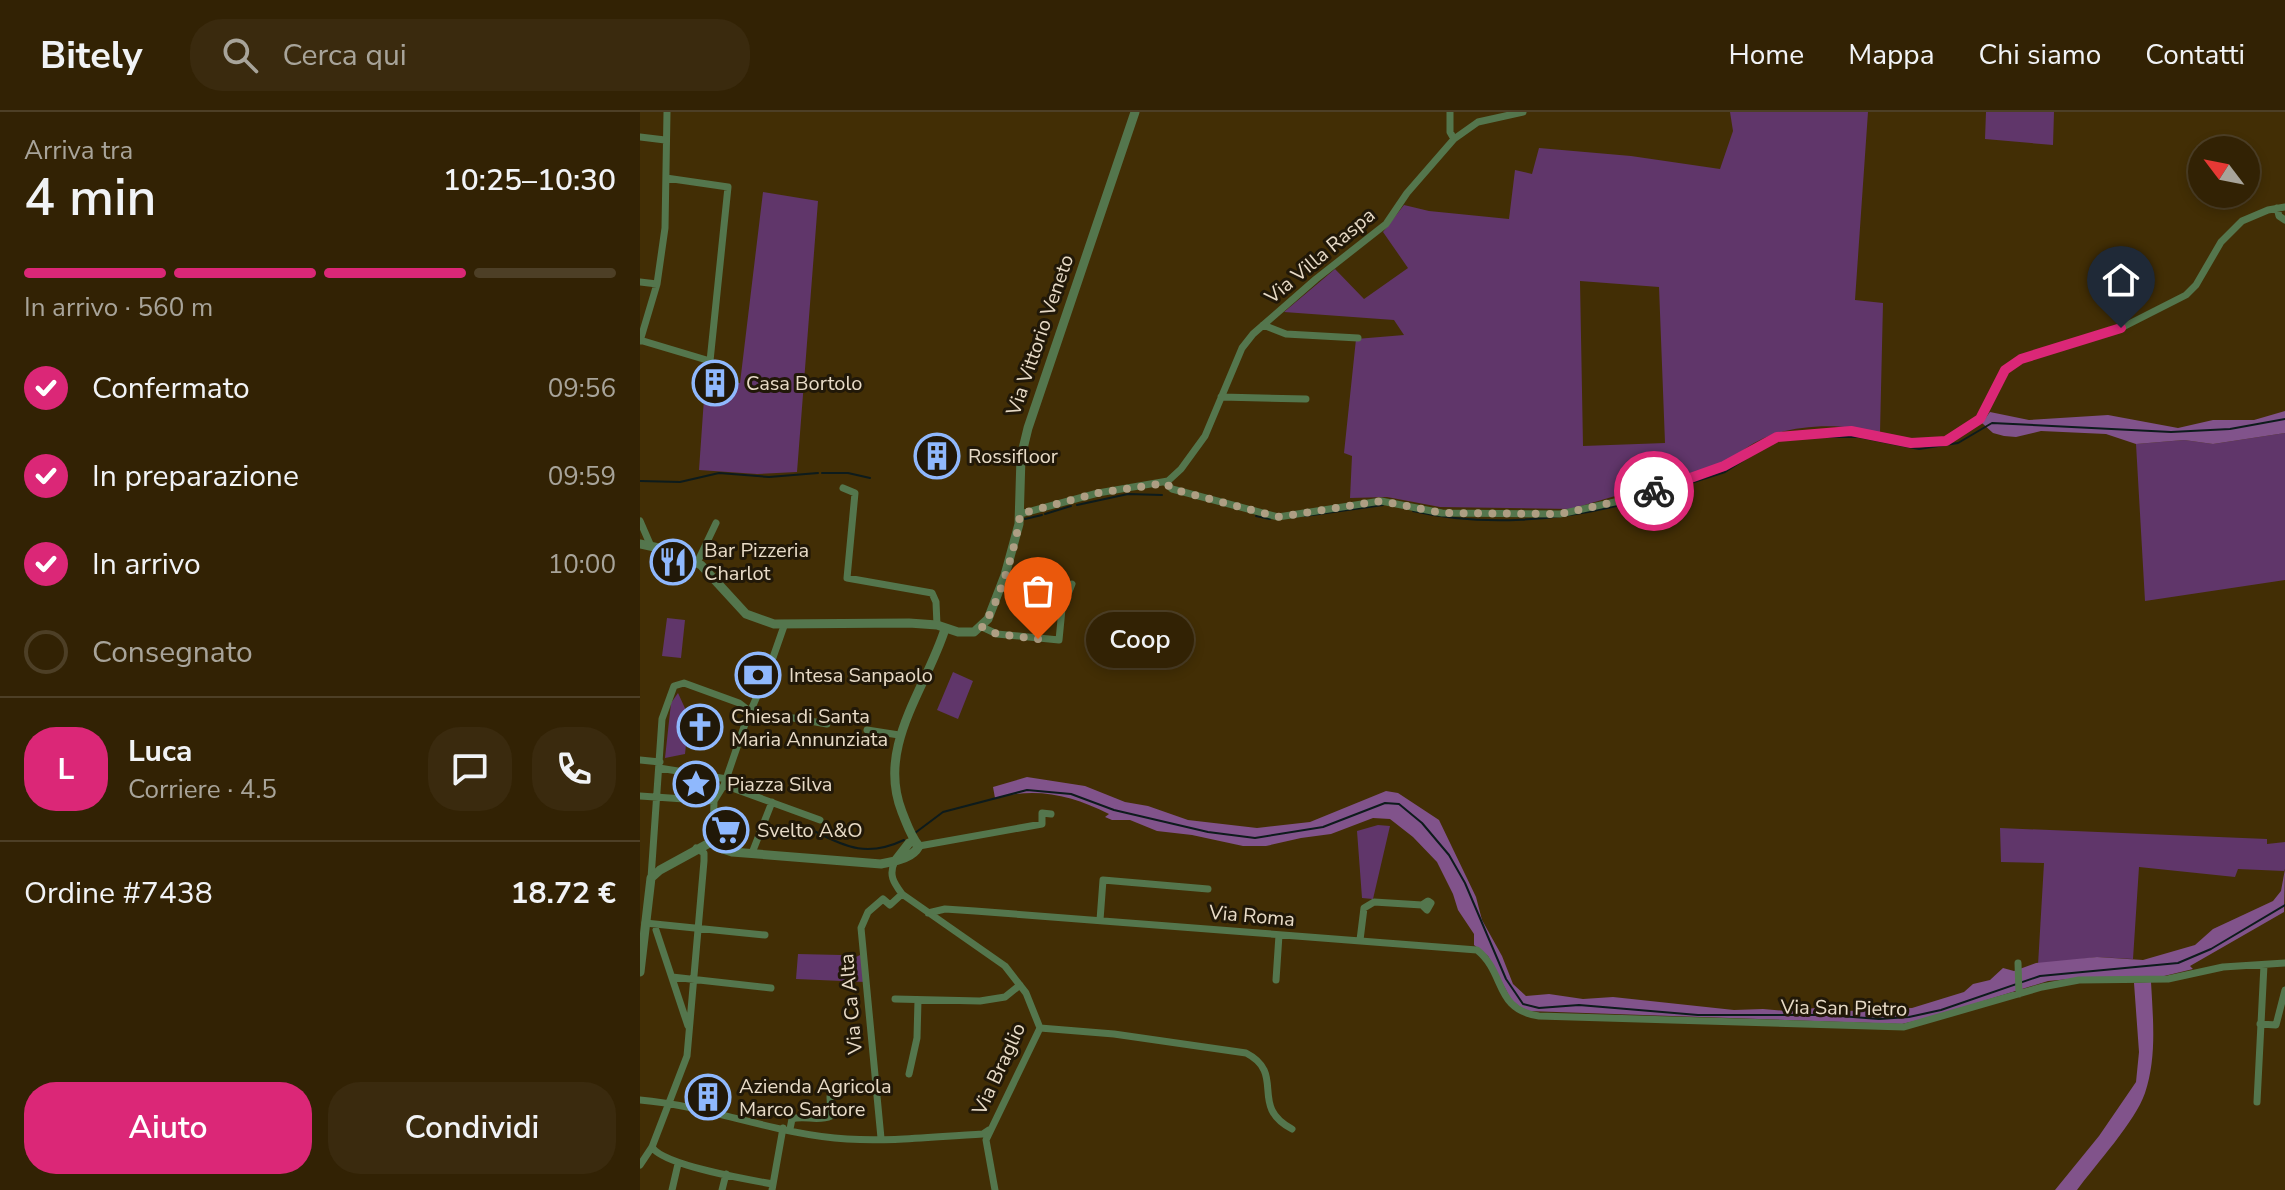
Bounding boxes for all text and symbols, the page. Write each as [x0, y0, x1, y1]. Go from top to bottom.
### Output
search box [190, 19, 750, 91]
text: Bitely [40, 30, 142, 81]
icon: search [218, 33, 262, 77]
text: Cerca qui [282, 35, 407, 76]
text: Home [1728, 36, 1804, 74]
text: Mappa [1848, 36, 1935, 74]
text: Chi siamo [1979, 36, 2101, 74]
text: Contatti [2145, 36, 2245, 74]
text: Arriva tra [24, 133, 133, 168]
north arrow [2188, 136, 2260, 208]
map controls [2188, 136, 2260, 208]
text: 10:25–10:30 [443, 160, 616, 201]
text: 4 min [24, 162, 157, 233]
street label: Via Villa Raspa [1258, 202, 1381, 311]
pin [2087, 246, 2155, 328]
street label: Via Vittorio Veneto [999, 251, 1080, 420]
icon: home [2099, 258, 2143, 302]
text: In arrivo · 560 m [24, 290, 213, 325]
building icon: Casa Bortolo [691, 359, 739, 407]
icon: check [24, 366, 68, 410]
text: Confermato [92, 368, 250, 409]
place label: Casa Bortolo [746, 370, 862, 397]
text: 09:56 [548, 371, 616, 406]
building icon: Rossifloor [913, 432, 961, 480]
place label: Rossifloor [968, 443, 1058, 470]
courier [1614, 451, 1694, 531]
icon: check [24, 454, 68, 498]
text: In preparazione [92, 456, 299, 497]
text: 09:59 [548, 459, 616, 494]
icon: bike [1632, 469, 1676, 513]
place label: Bar Pizzeria Charlot [704, 537, 809, 587]
restaurant icon: Bar Pizzeria Charlot [649, 538, 697, 586]
icon: check [24, 542, 68, 586]
text: In arrivo [92, 544, 201, 585]
text: 10:00 [548, 547, 616, 582]
pin [1004, 557, 1072, 639]
icon: bag [1016, 569, 1060, 613]
callout: Coop [1086, 611, 1194, 667]
text: Coop [1109, 622, 1171, 657]
text: Consegnato [92, 632, 253, 673]
bank icon: Intesa Sanpaolo [734, 651, 782, 699]
place label: Intesa Sanpaolo [789, 662, 933, 689]
church icon: Chiesa di Santa Maria Annunziata [676, 703, 724, 751]
place label: Chiesa di Santa Maria Annunziata [731, 703, 888, 753]
button: chat [428, 727, 512, 811]
button: phone [532, 727, 616, 811]
text: Luca [128, 731, 192, 772]
text: L [58, 749, 74, 790]
place icon: Piazza Silva [672, 760, 720, 808]
place label: Piazza Silva [727, 771, 832, 798]
text: Corriere · 4.5 [128, 772, 277, 807]
supermarket icon: Svelto A&O [702, 806, 750, 854]
place label: Svelto A&O [757, 817, 863, 844]
text: Ordine #7438 [24, 873, 213, 914]
text: 18.72 € [510, 873, 616, 914]
street label: Via Roma [1207, 899, 1296, 933]
street label: Via Ca Alta [833, 953, 869, 1056]
street label: Via San Pietro [1779, 993, 1908, 1023]
street label: Via Braglio [965, 1019, 1032, 1120]
building icon: Azienda Agricola Marco Sartore [684, 1073, 732, 1121]
place label: Azienda Agricola Marco Sartore [739, 1073, 892, 1123]
button: Aiuto [24, 1082, 312, 1174]
button: Condividi [328, 1082, 616, 1174]

